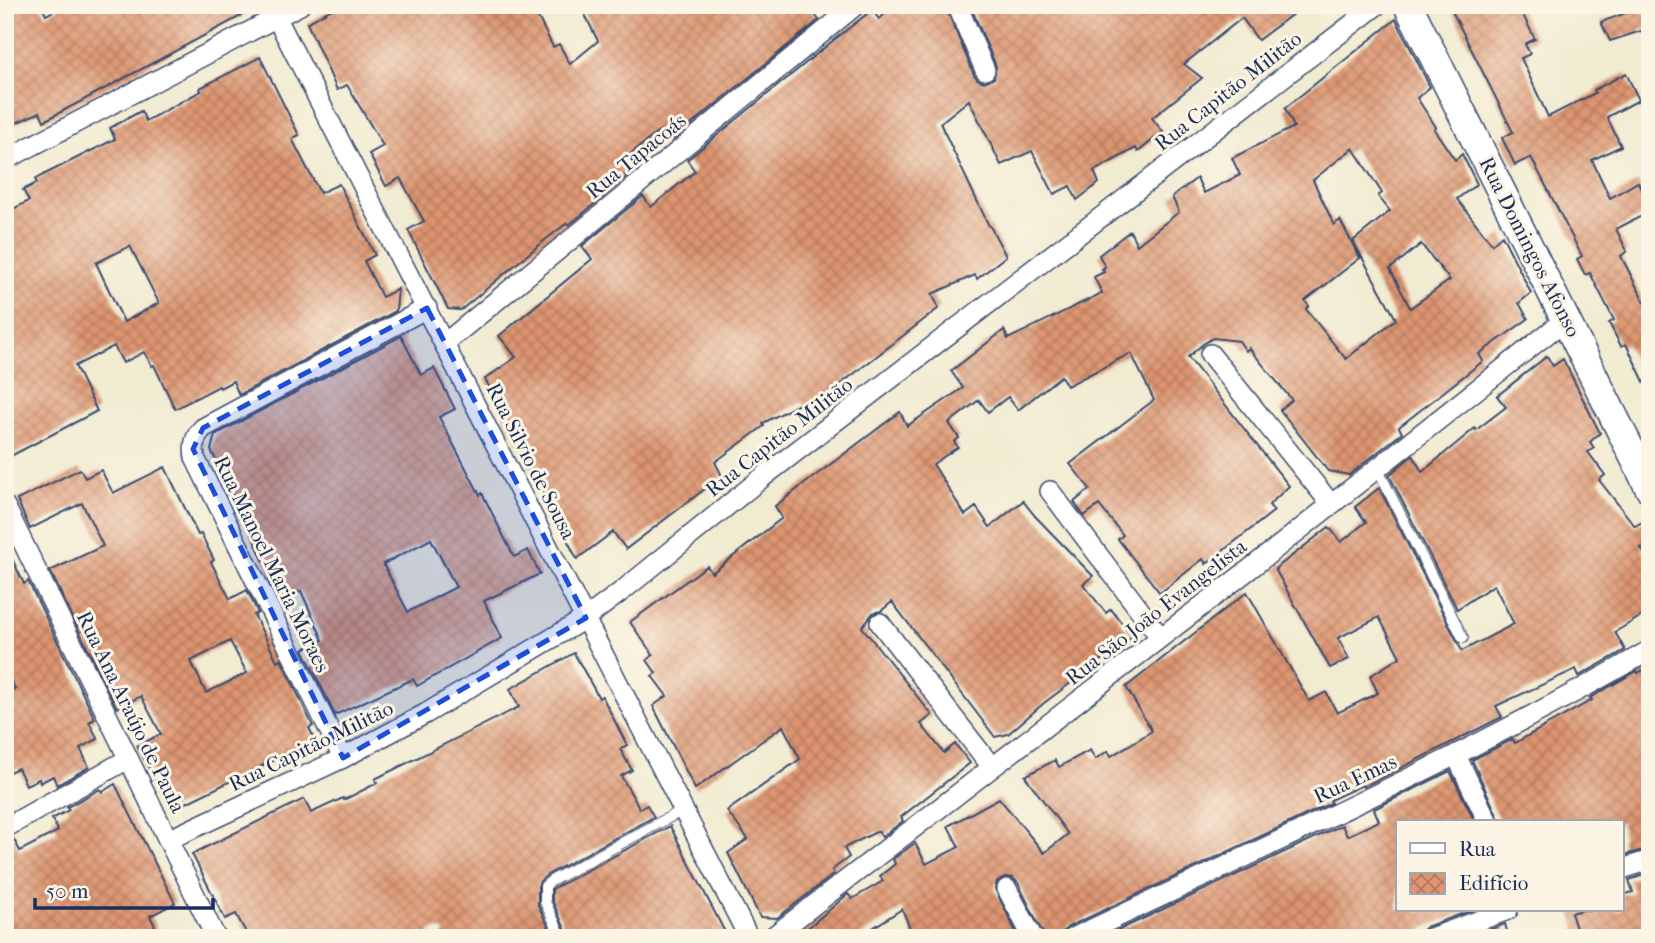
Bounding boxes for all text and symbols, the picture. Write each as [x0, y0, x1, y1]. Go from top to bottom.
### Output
street label: Rua Capitão Militão [1150, 26, 1306, 156]
street label: Rua Tapacoás [581, 108, 691, 204]
street label: Rua Domingos Afonso [1474, 153, 1586, 341]
street label: Rua Capitão Militão [701, 372, 857, 502]
street label: Rua Silvio de Sousa [481, 379, 581, 543]
street label: Rua Manoel Maria Moraes [209, 452, 335, 676]
street label: Rua São João Evangelista [1061, 534, 1251, 690]
street label: Rua Ana Araújo de Paula [72, 607, 190, 817]
street label: Rua Capitão Militão [225, 696, 397, 796]
street label: Rua Emas [1310, 749, 1401, 809]
legend [1396, 820, 1624, 912]
text: Rua [1459, 837, 1496, 861]
scale bar [35, 866, 214, 910]
text: Edifício [1459, 871, 1528, 895]
text: 50 m [46, 879, 89, 903]

